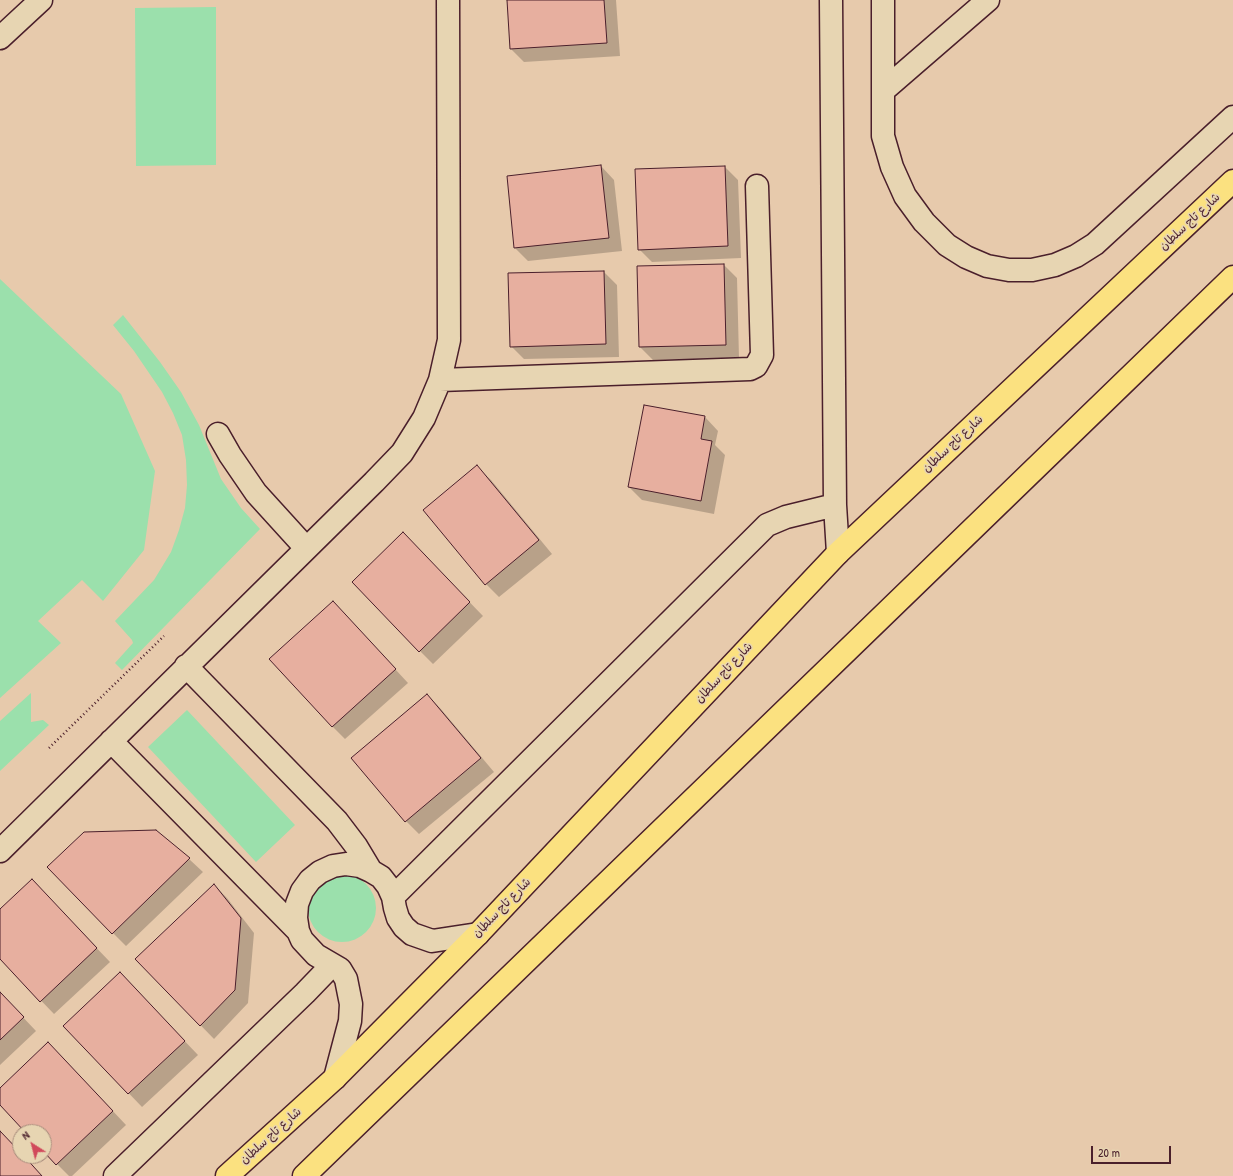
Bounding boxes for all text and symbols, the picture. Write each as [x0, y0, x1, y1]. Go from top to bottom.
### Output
street label: شارع تاج سلطان [1157, 190, 1223, 254]
street label: شارع تاج سلطان [920, 412, 986, 476]
street label: شارع تاج سلطان [692, 640, 756, 706]
street label: شارع تاج سلطان [470, 875, 534, 941]
street label: شارع تاج سلطان [237, 1105, 305, 1167]
north arrow [12, 1124, 52, 1164]
text: N [19, 1128, 32, 1142]
scale bar [1093, 1138, 1173, 1164]
text: 20 m [1098, 1144, 1120, 1161]

